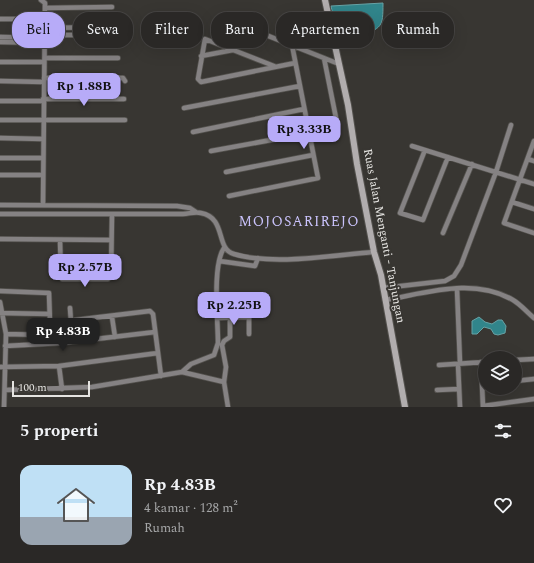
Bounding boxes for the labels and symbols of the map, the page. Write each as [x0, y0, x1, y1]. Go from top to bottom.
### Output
pin: Rp 1.88B [43, 73, 125, 107]
pin: Rp 3.33B [263, 116, 345, 150]
street label: Ruas Jalan Menganti - Tanjungan [358, 147, 410, 325]
district label: MOJOSARIREJO [238, 211, 360, 232]
pin: Rp 2.57B [44, 254, 126, 288]
pin: Rp 2.25B [193, 292, 275, 326]
pin: Rp 4.83B [22, 318, 104, 352]
scale bar [12, 379, 90, 398]

